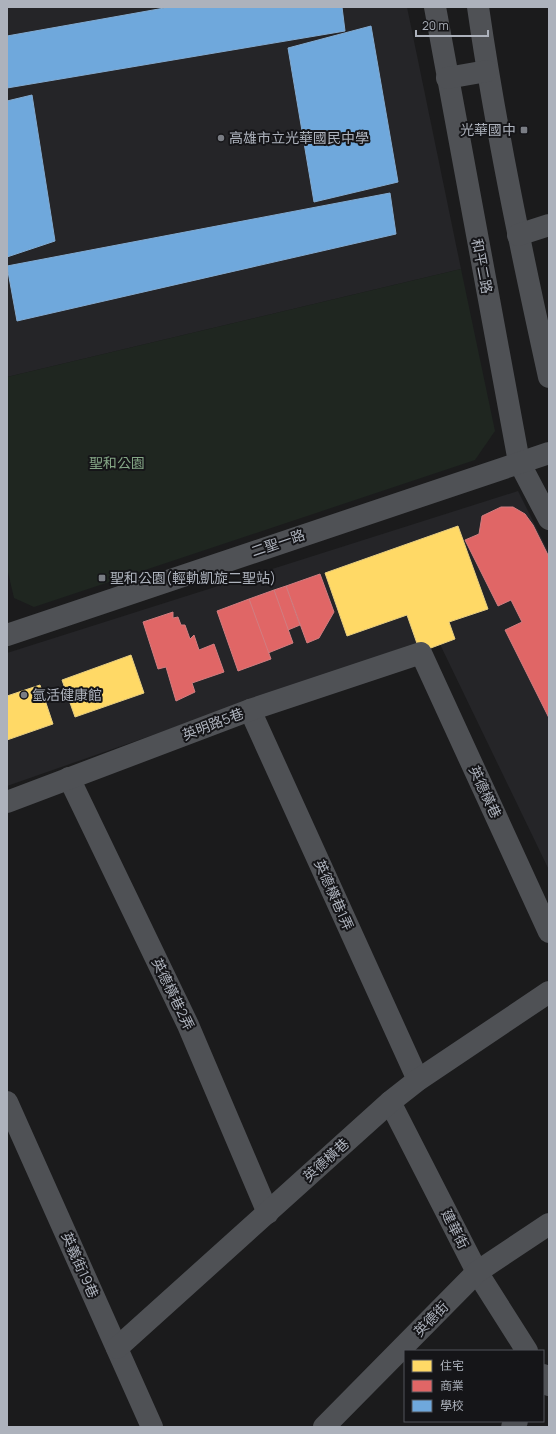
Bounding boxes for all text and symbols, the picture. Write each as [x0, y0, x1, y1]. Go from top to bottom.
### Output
scale bar [416, 12, 488, 38]
text: 20 m [422, 17, 449, 34]
place label: 光華國中 [460, 120, 516, 139]
marker: 光華國中 [519, 125, 529, 135]
place label: 高雄市立光華國民中學 [229, 128, 369, 147]
marker: 高雄市立光華國民中學 [216, 133, 226, 143]
street label: 和平二路 [468, 237, 497, 295]
park label: 聖和公園 [89, 453, 145, 472]
street label: 二聖一路 [248, 524, 307, 561]
place label: 聖和公園(輕軌凱旋二聖站) [110, 568, 276, 587]
marker: 聖和公園(輕軌凱旋二聖站) [97, 573, 107, 583]
place label: 氫活健康館 [32, 685, 102, 704]
marker: 氫活健康館 [19, 690, 29, 700]
street label: 英明路5巷 [179, 703, 246, 744]
street label: 英德橫巷 [465, 762, 506, 821]
street label: 英德橫巷1弄 [310, 856, 358, 933]
street label: 英德橫巷2弄 [148, 955, 199, 1033]
street label: 英德橫巷 [299, 1134, 353, 1185]
street label: 建華街 [437, 1206, 473, 1252]
street label: 英義街19巷 [58, 1229, 103, 1301]
street label: 英德街 [409, 1297, 452, 1340]
legend [404, 1350, 544, 1422]
text: 住宅 [440, 1357, 464, 1374]
text: 商業 [440, 1377, 464, 1394]
text: 學校 [440, 1397, 464, 1414]

